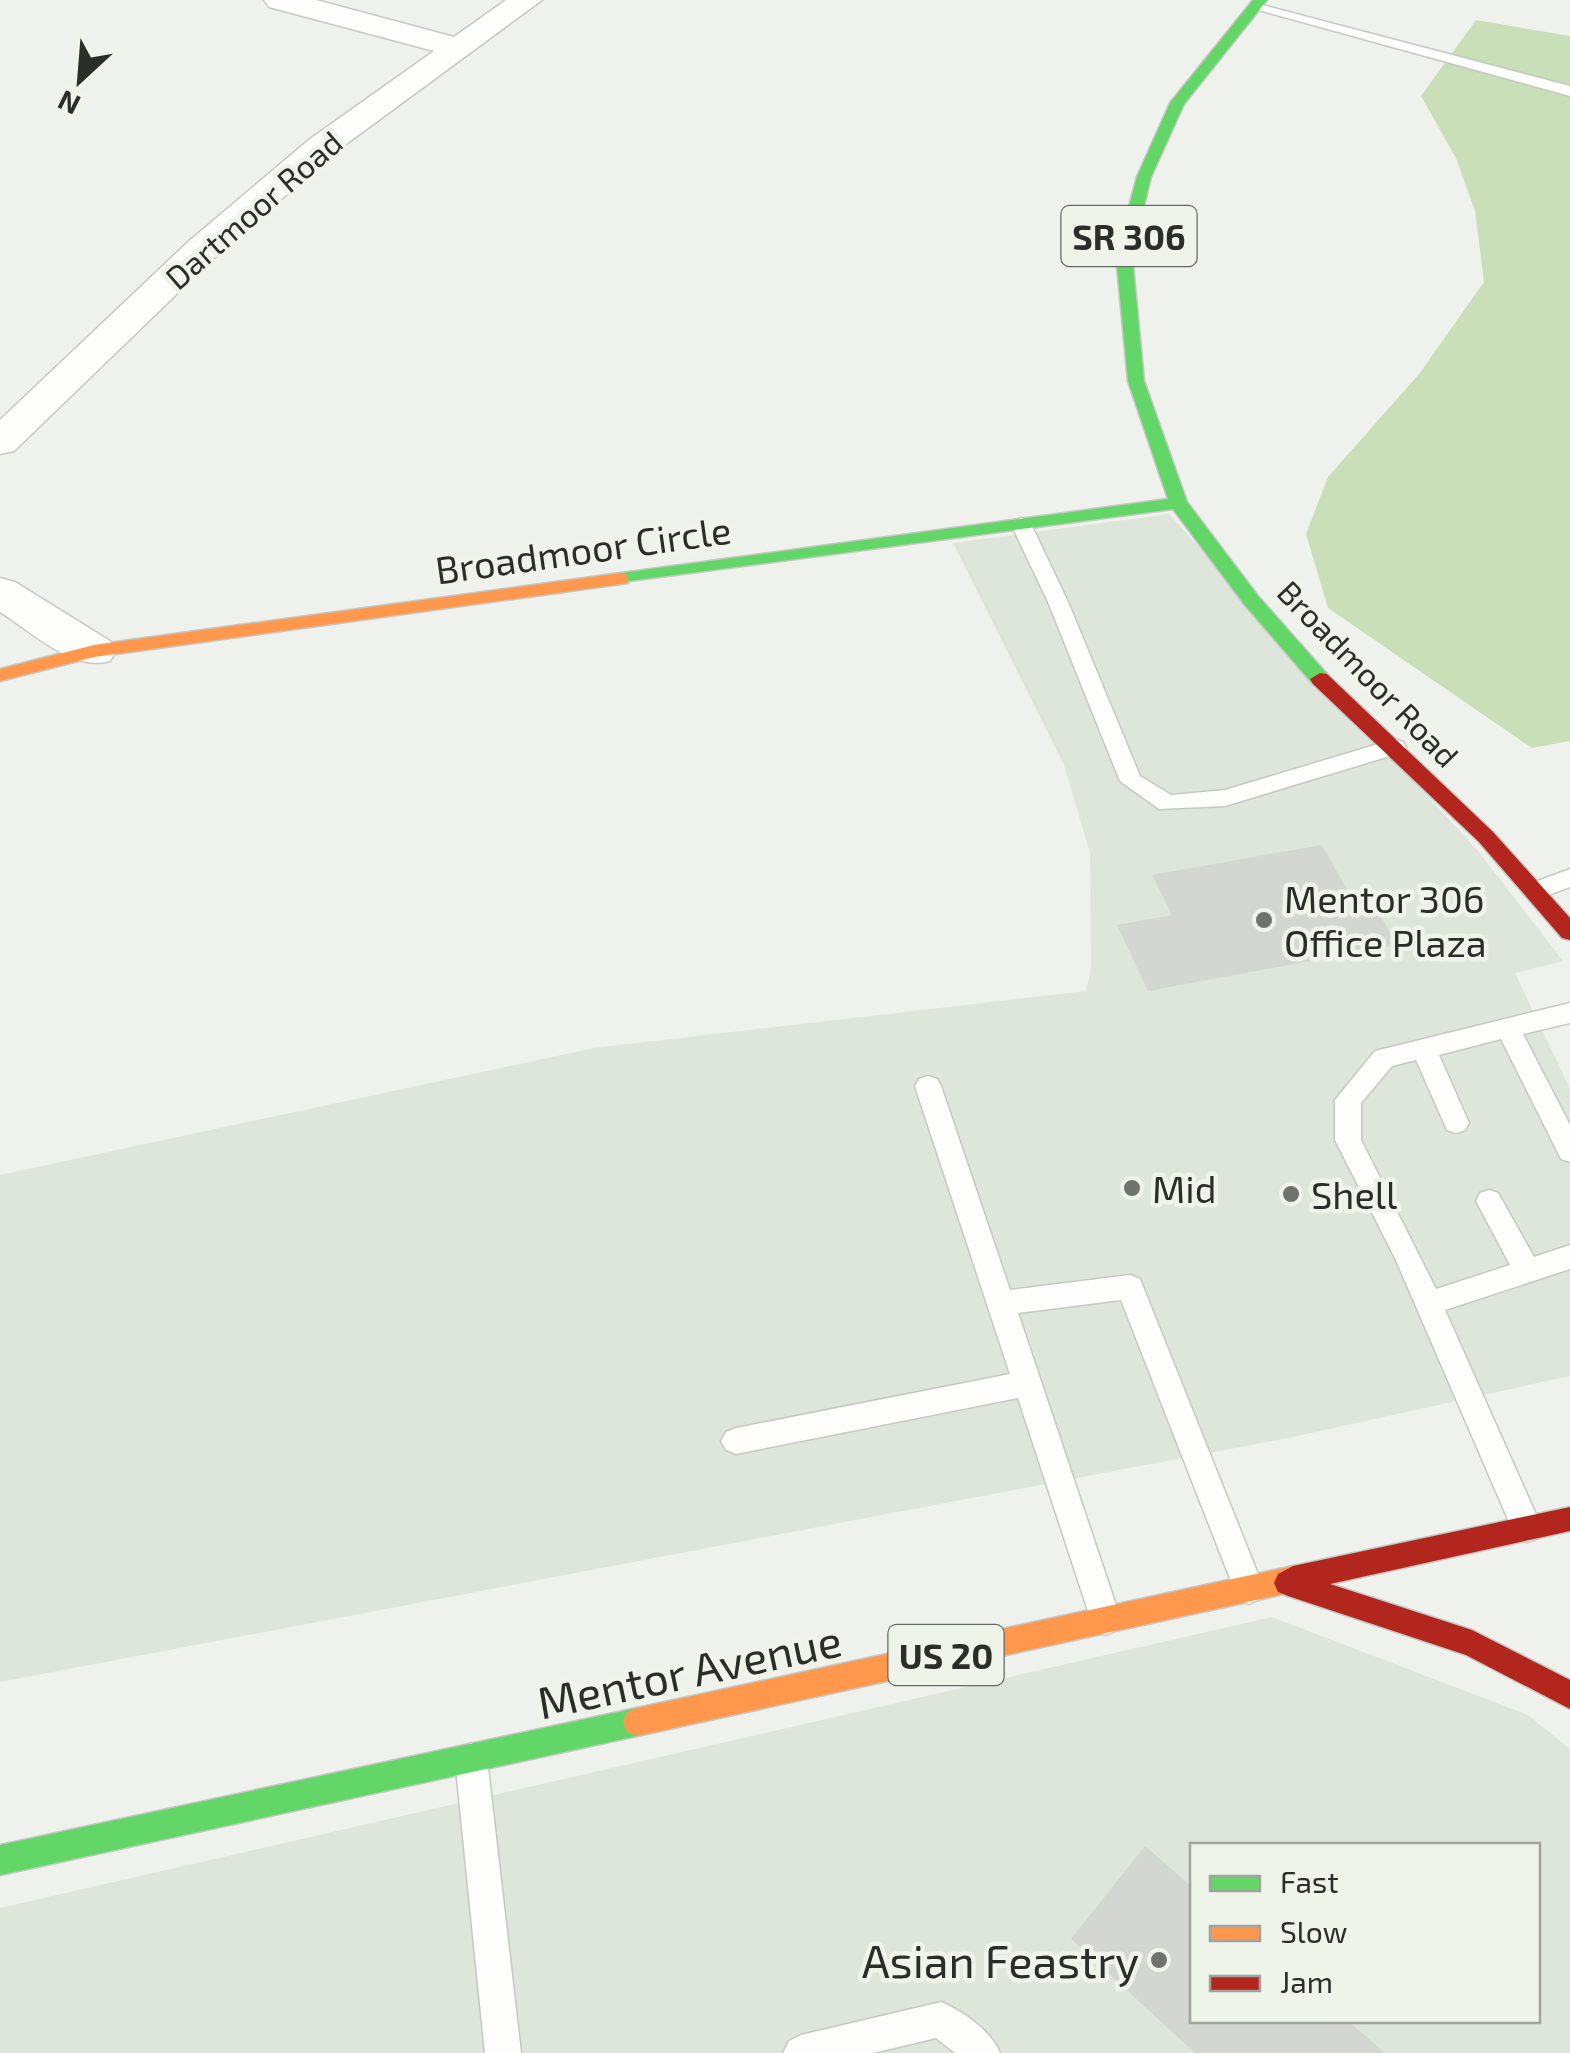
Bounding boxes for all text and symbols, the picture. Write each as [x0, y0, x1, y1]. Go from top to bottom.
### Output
north arrow [30, 30, 130, 130]
text: N [52, 84, 85, 123]
street label: Dartmoor Road [157, 122, 349, 296]
road number: SR 306 [1062, 206, 1196, 266]
street label: Broadmoor Circle [432, 505, 734, 593]
street label: Broadmoor Road [1271, 572, 1467, 774]
place label: Mentor 306 Office Plaza [1284, 875, 1487, 965]
marker: Mentor 306 Office Plaza [1253, 909, 1275, 931]
place label: Mid [1152, 1165, 1217, 1211]
place label: Shell [1311, 1171, 1397, 1217]
marker: Mid [1121, 1177, 1143, 1199]
marker: Shell [1280, 1183, 1302, 1205]
street label: Mentor Avenue [532, 1611, 846, 1729]
road number: US 20 [888, 1625, 1004, 1685]
legend [1190, 1843, 1540, 2023]
text: Fast [1280, 1863, 1339, 1899]
text: Slow [1280, 1913, 1347, 1949]
place label: Asian Feastry [862, 1933, 1139, 1987]
marker: Asian Feastry [1148, 1949, 1170, 1971]
text: Jam [1280, 1963, 1333, 1999]

